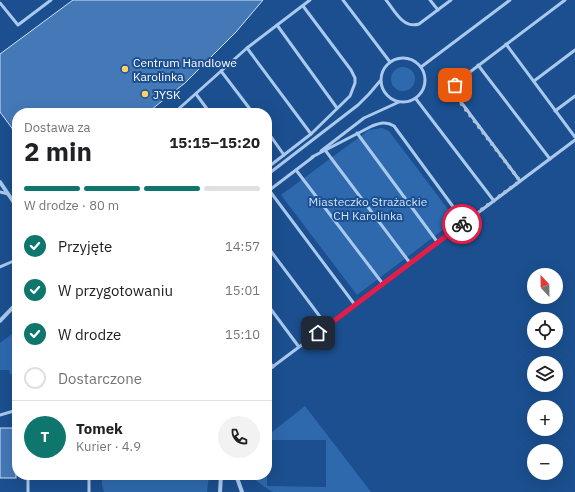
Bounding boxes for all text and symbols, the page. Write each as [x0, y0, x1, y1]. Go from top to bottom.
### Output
place label: Centrum Handlowe Karolinka [133, 55, 237, 84]
marker: Centrum Handlowe Karolinka [120, 64, 130, 74]
pin [438, 68, 472, 102]
icon: bag [444, 74, 466, 96]
place label: JYSK [153, 87, 181, 102]
marker: JYSK [140, 89, 150, 99]
text: Dostawa za [24, 119, 91, 136]
text: 15:15–15:20 [169, 133, 260, 152]
text: 2 min [24, 134, 92, 168]
park label: Miasteczko Strażackie CH Karolinka [309, 194, 428, 223]
text: W drodze · 80 m [24, 197, 119, 214]
courier [442, 204, 482, 244]
icon: bike [451, 213, 473, 235]
icon: check [24, 235, 46, 257]
text: Przyjęte [58, 237, 112, 256]
text: 14:57 [225, 238, 260, 255]
north arrow [527, 268, 563, 304]
map controls [527, 268, 563, 480]
icon: check [24, 279, 46, 301]
text: W przygotowaniu [58, 281, 173, 300]
text: 15:01 [225, 282, 260, 299]
button: locate [527, 312, 563, 348]
pin [301, 316, 335, 350]
icon: home [307, 322, 329, 344]
icon: check [24, 323, 46, 345]
text: W drodze [58, 325, 121, 344]
text: 15:10 [225, 326, 260, 343]
button: layers [527, 356, 563, 392]
text: Dostarczone [58, 369, 142, 388]
button: + [527, 400, 563, 436]
button: phone [218, 416, 260, 458]
text: Tomek [76, 419, 123, 438]
text: T [41, 427, 49, 446]
text: Kurier · 4.9 [76, 438, 141, 455]
button: − [527, 444, 563, 480]

